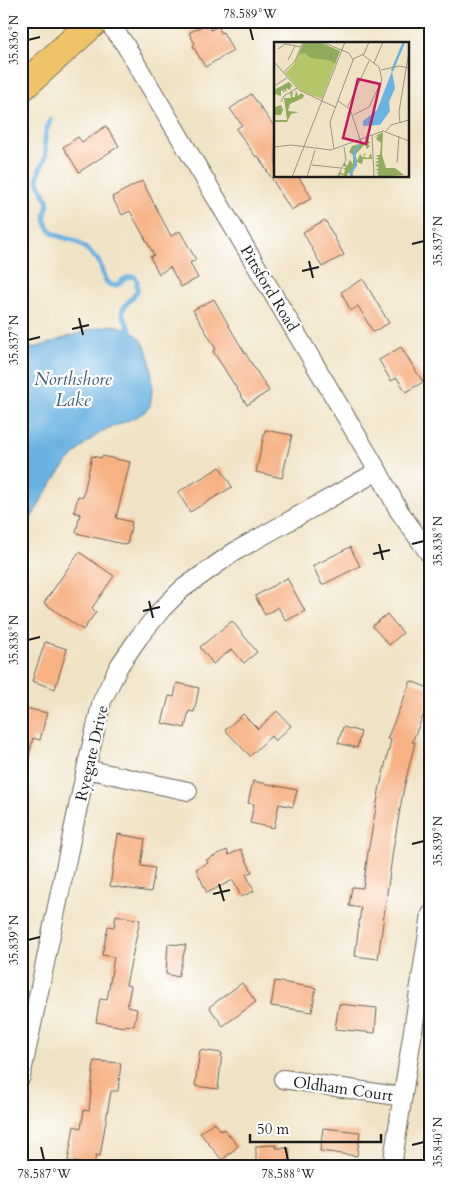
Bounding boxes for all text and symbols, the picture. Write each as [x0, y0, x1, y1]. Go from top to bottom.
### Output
text: 78.589°W [223, 6, 277, 22]
text: 35.836°N [6, 14, 22, 65]
inset map [274, 42, 410, 178]
text: 35.837°N [430, 215, 446, 266]
street label: Pittsford Road [235, 241, 304, 336]
text: 35.837°N [6, 314, 22, 365]
water label: Northshore Lake [34, 367, 113, 413]
text: 35.838°N [430, 515, 446, 566]
text: 35.838°N [6, 614, 22, 665]
street label: Ryegate Drive [70, 703, 114, 803]
text: 35.839°N [430, 815, 446, 866]
text: 35.839°N [6, 914, 22, 965]
street label: Oldham Court [292, 1071, 394, 1107]
scale bar [250, 1112, 381, 1144]
text: 35.840°N [430, 1116, 446, 1167]
text: 50 m [257, 1119, 289, 1139]
text: 78.587°W [17, 1166, 71, 1182]
text: 78.588°W [261, 1166, 315, 1182]

